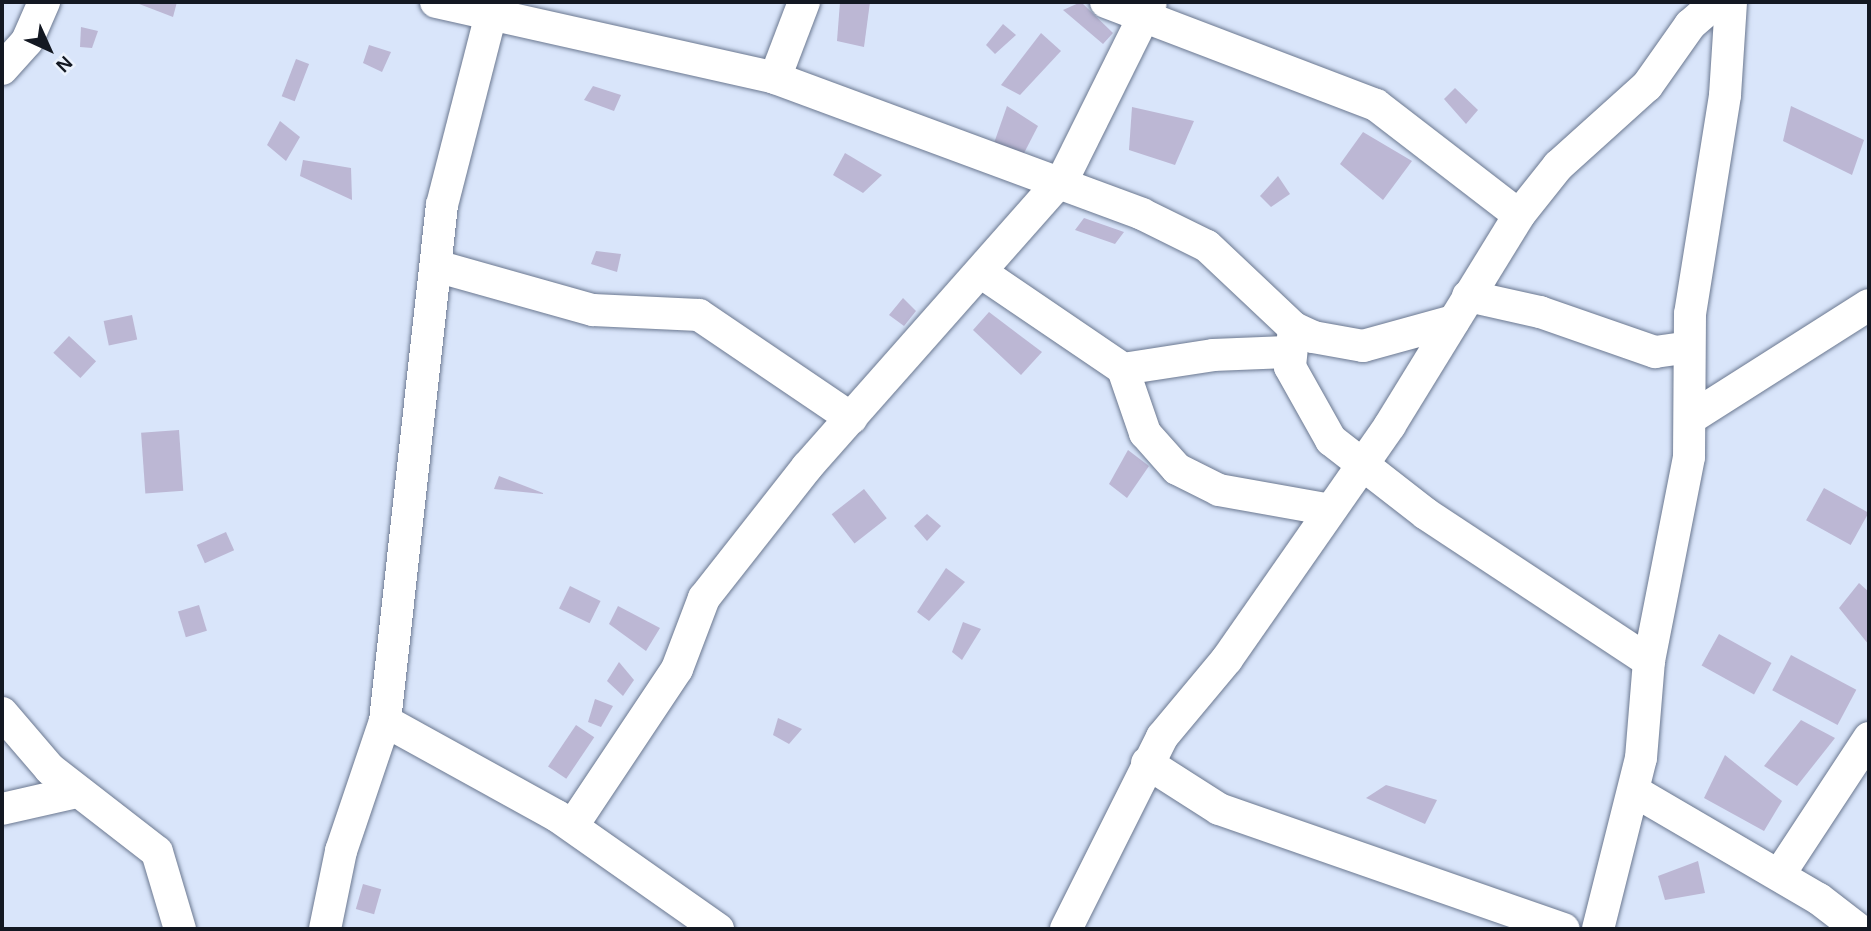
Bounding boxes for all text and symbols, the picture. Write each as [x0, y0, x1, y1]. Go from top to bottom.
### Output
north arrow [14, 14, 84, 84]
text: N [52, 52, 76, 76]

